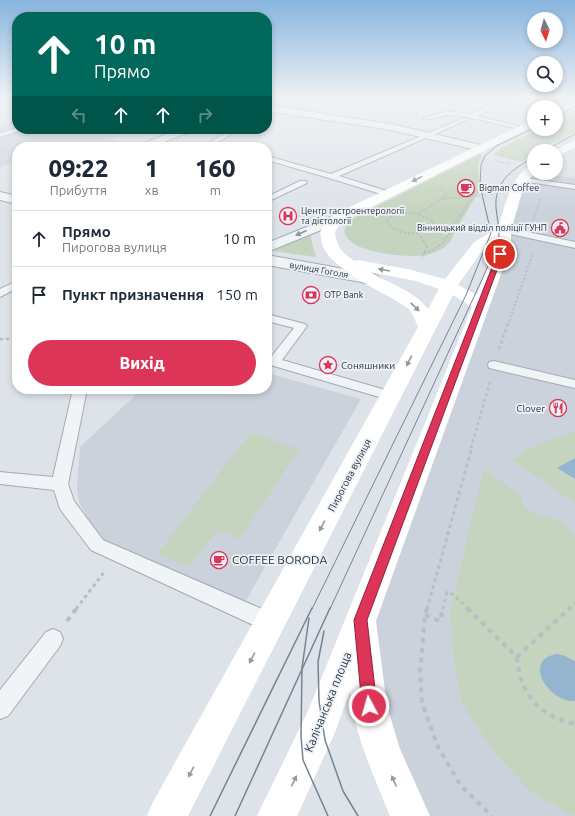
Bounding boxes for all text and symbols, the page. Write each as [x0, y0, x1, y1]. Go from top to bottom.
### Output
north arrow [527, 12, 563, 48]
map controls [527, 12, 563, 180]
icon: ahead [28, 28, 80, 80]
text: 10 m [94, 28, 156, 59]
button: search [527, 56, 563, 92]
text: Прямо [94, 61, 150, 81]
button: + [527, 100, 563, 136]
icon: left [68, 104, 90, 126]
icon: ahead [110, 104, 132, 126]
icon: ahead [152, 104, 174, 126]
icon: right [194, 104, 216, 126]
button: − [527, 144, 563, 180]
text: 09:22 [48, 155, 108, 182]
text: 1 [145, 155, 158, 182]
text: 160 [195, 155, 236, 182]
one-way arrow [411, 176, 423, 182]
cafe icon: Bigman Coffee [456, 178, 476, 198]
text: Прибуття [50, 183, 107, 197]
text: хв [145, 183, 159, 197]
text: m [210, 183, 221, 197]
place label: Bigman Coffee [479, 183, 539, 193]
hospital icon: Центр гастроентерології та дієтології [278, 206, 298, 226]
place label: Центр гастроентерології та дієтології [301, 206, 405, 226]
public building icon: Вінницький відділ поліції ГУНП [550, 218, 570, 238]
text: Прямо [62, 223, 111, 240]
place label: Вінницький відділ поліції ГУНП [417, 223, 547, 233]
icon: ahead [28, 228, 50, 250]
text: 10 m [223, 230, 256, 247]
one-way arrow [296, 230, 307, 236]
pin [483, 237, 517, 271]
text: Пирогова вулиця [62, 240, 167, 254]
icon: arrive [489, 243, 511, 265]
street label: вулиця Гоголя [289, 260, 349, 280]
one-way arrow [378, 266, 390, 272]
icon: arrive [28, 284, 50, 306]
bank icon: OTP Bank [301, 285, 321, 305]
text: Пункт призначення [62, 286, 204, 303]
text: 150 m [216, 286, 258, 303]
place label: OTP Bank [324, 290, 364, 300]
one-way arrow [410, 302, 420, 312]
button: Вихід [28, 340, 256, 386]
place icon: Соняшники [318, 355, 338, 375]
one-way arrow [405, 355, 412, 367]
place label: Соняшники [341, 360, 395, 371]
restaurant icon: Clover [548, 398, 568, 418]
place label: Clover [516, 403, 545, 414]
street label: Пирогова вулиця [326, 437, 373, 513]
one-way arrow [319, 520, 325, 532]
cafe icon: COFFEE BORODA [209, 550, 229, 570]
place label: COFFEE BORODA [232, 553, 327, 566]
street label: Калічанська площа [302, 650, 354, 754]
one-way arrow [249, 652, 256, 663]
position arrow [348, 685, 390, 727]
one-way arrow [188, 766, 194, 778]
one-way arrow [391, 774, 397, 786]
one-way arrow [291, 775, 297, 786]

